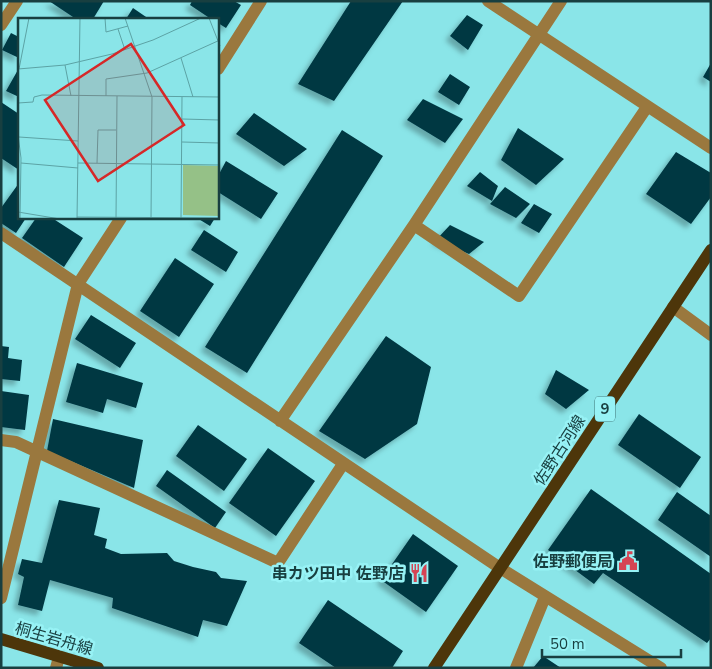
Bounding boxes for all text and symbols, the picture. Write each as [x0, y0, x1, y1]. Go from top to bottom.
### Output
inset map [18, 18, 219, 219]
road number: 9 [595, 396, 615, 422]
street label: 佐野古河線 [529, 411, 591, 490]
public building icon: 佐野郵便局 [617, 550, 639, 572]
place label: 佐野郵便局 [532, 551, 613, 573]
restaurant icon: 串カツ田中 佐野店 [408, 562, 430, 584]
place label: 串カツ田中 佐野店 [272, 563, 404, 585]
street label: 桐生岩舟線 [12, 617, 95, 661]
scale bar [542, 626, 681, 658]
text: 50 m [550, 634, 585, 654]

